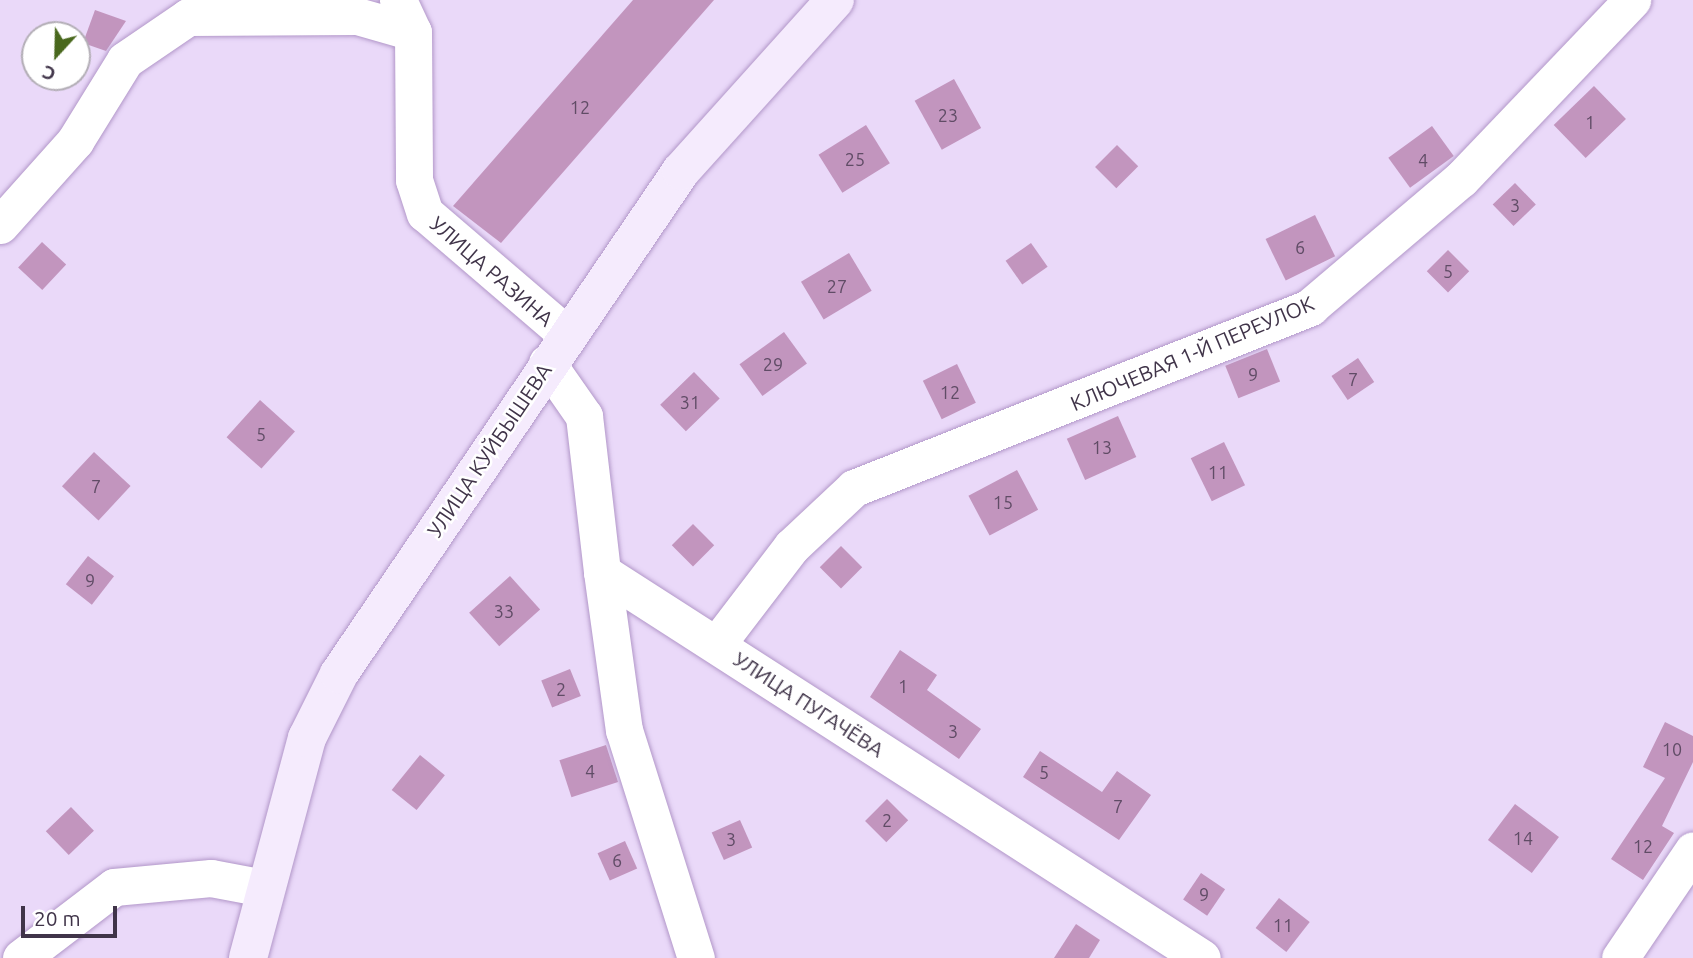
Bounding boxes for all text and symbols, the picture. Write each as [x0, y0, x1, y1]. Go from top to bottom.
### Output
north arrow [21, 21, 91, 91]
text: С [39, 61, 59, 86]
house number: 12 [570, 96, 590, 118]
house number: 23 [938, 104, 958, 126]
house number: 1 [1585, 111, 1595, 133]
house number: 25 [845, 148, 865, 170]
house number: 4 [1418, 149, 1428, 171]
house number: 3 [1510, 194, 1520, 216]
street label: УЛИЦА РАЗИНА [425, 211, 559, 331]
house number: 6 [1295, 236, 1305, 258]
house number: 5 [1443, 260, 1453, 282]
house number: 27 [827, 275, 847, 297]
street label: КЛЮЧЕВАЯ 1-Й ПЕРЕУЛОК [1066, 290, 1318, 416]
house number: 29 [763, 353, 783, 375]
street label: УЛИЦА КУЙБЫШЕВА [422, 358, 556, 542]
house number: 9 [1248, 363, 1258, 385]
house number: 7 [1348, 368, 1358, 390]
house number: 12 [940, 381, 960, 403]
house number: 31 [680, 391, 700, 413]
house number: 5 [256, 423, 266, 445]
house number: 13 [1092, 436, 1112, 458]
house number: 11 [1208, 461, 1228, 483]
house number: 7 [91, 475, 101, 497]
house number: 15 [993, 491, 1013, 513]
house number: 9 [85, 569, 95, 591]
house number: 33 [494, 600, 514, 622]
street label: УЛИЦА ПУГАЧЁВА [729, 646, 889, 762]
house number: 1 [898, 675, 908, 697]
house number: 2 [556, 678, 566, 700]
house number: 3 [948, 720, 958, 742]
house number: 10 [1662, 738, 1682, 760]
house number: 4 [585, 760, 595, 782]
house number: 5 [1039, 761, 1049, 783]
house number: 7 [1113, 795, 1123, 817]
house number: 2 [882, 809, 892, 831]
house number: 14 [1513, 827, 1533, 849]
house number: 3 [726, 828, 736, 850]
house number: 12 [1633, 835, 1653, 857]
house number: 6 [612, 849, 622, 871]
house number: 9 [1199, 883, 1209, 905]
scale bar [24, 892, 121, 936]
text: 20 m [34, 906, 81, 930]
house number: 11 [1273, 914, 1293, 936]

